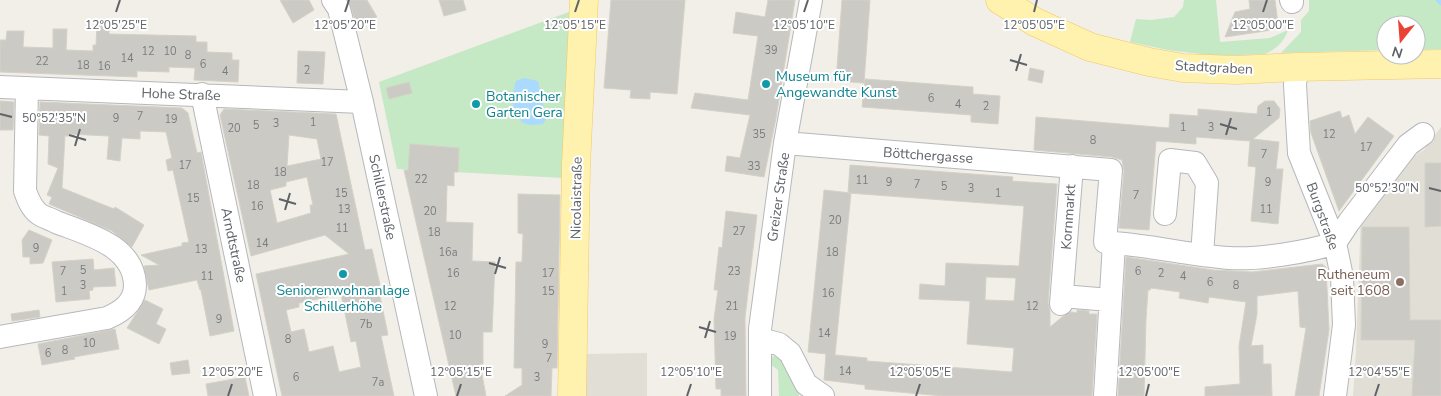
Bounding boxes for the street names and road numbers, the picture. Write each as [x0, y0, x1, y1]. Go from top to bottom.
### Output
street label: Stadtgraben [1175, 56, 1253, 79]
street label: Hohe Straße [141, 84, 221, 105]
street label: Böttchergasse [882, 143, 974, 168]
street label: Greizer Straße [763, 151, 794, 243]
street label: Schillerstraße [364, 153, 401, 242]
street label: Nicolaistraße [566, 157, 587, 239]
street label: Burgstraße [1302, 180, 1344, 253]
street label: Kornmarkt [1057, 184, 1080, 250]
street label: Arndtstraße [216, 206, 251, 284]

